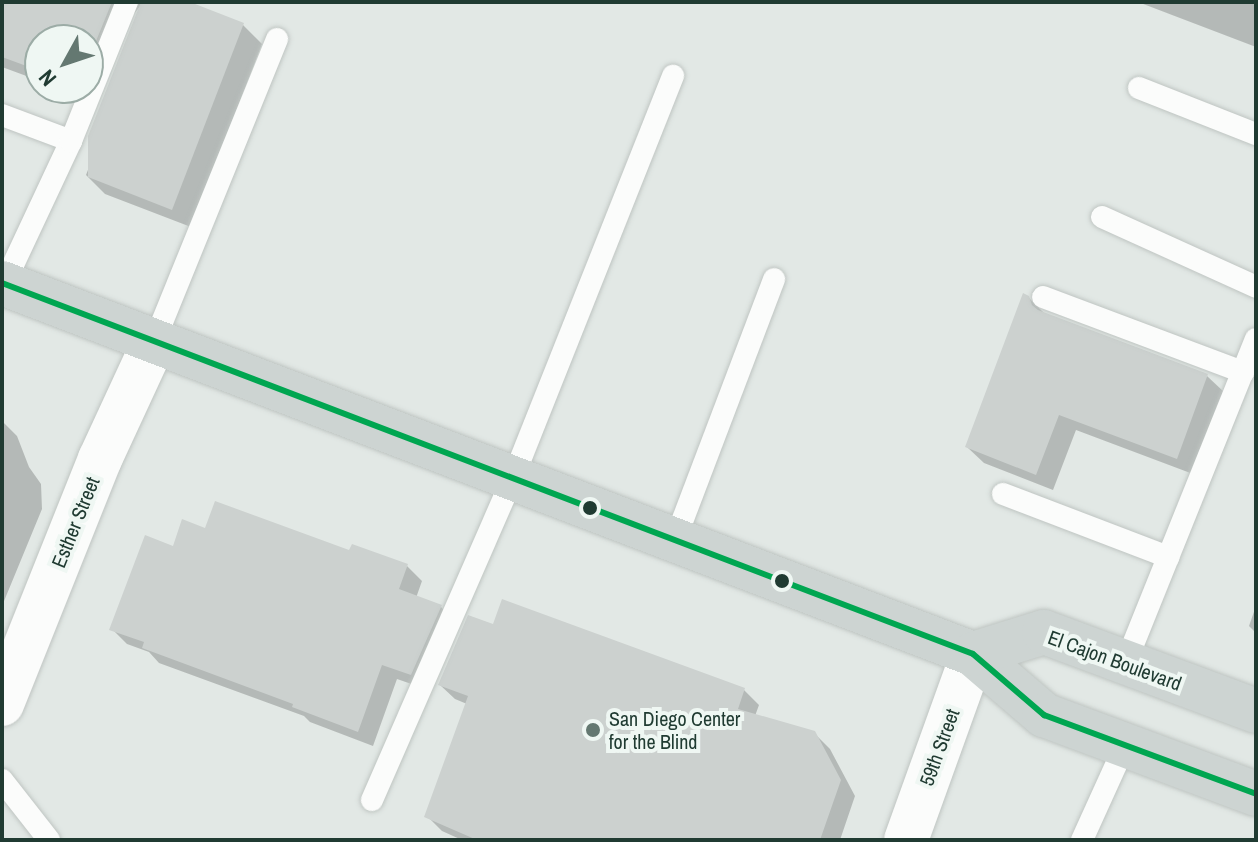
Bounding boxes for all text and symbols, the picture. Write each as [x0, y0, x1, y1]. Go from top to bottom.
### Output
north arrow [24, 24, 104, 104]
text: N [31, 64, 63, 93]
street label: Esther Street [46, 473, 104, 571]
unlabelled marker [582, 500, 598, 516]
unlabelled marker [774, 573, 790, 589]
street label: El Cajon Boulevard [1045, 625, 1185, 695]
street label: 59th Street [914, 705, 964, 789]
place label: San Diego Center for the Blind [609, 706, 740, 753]
marker: San Diego Center for the Blind [584, 721, 602, 739]

